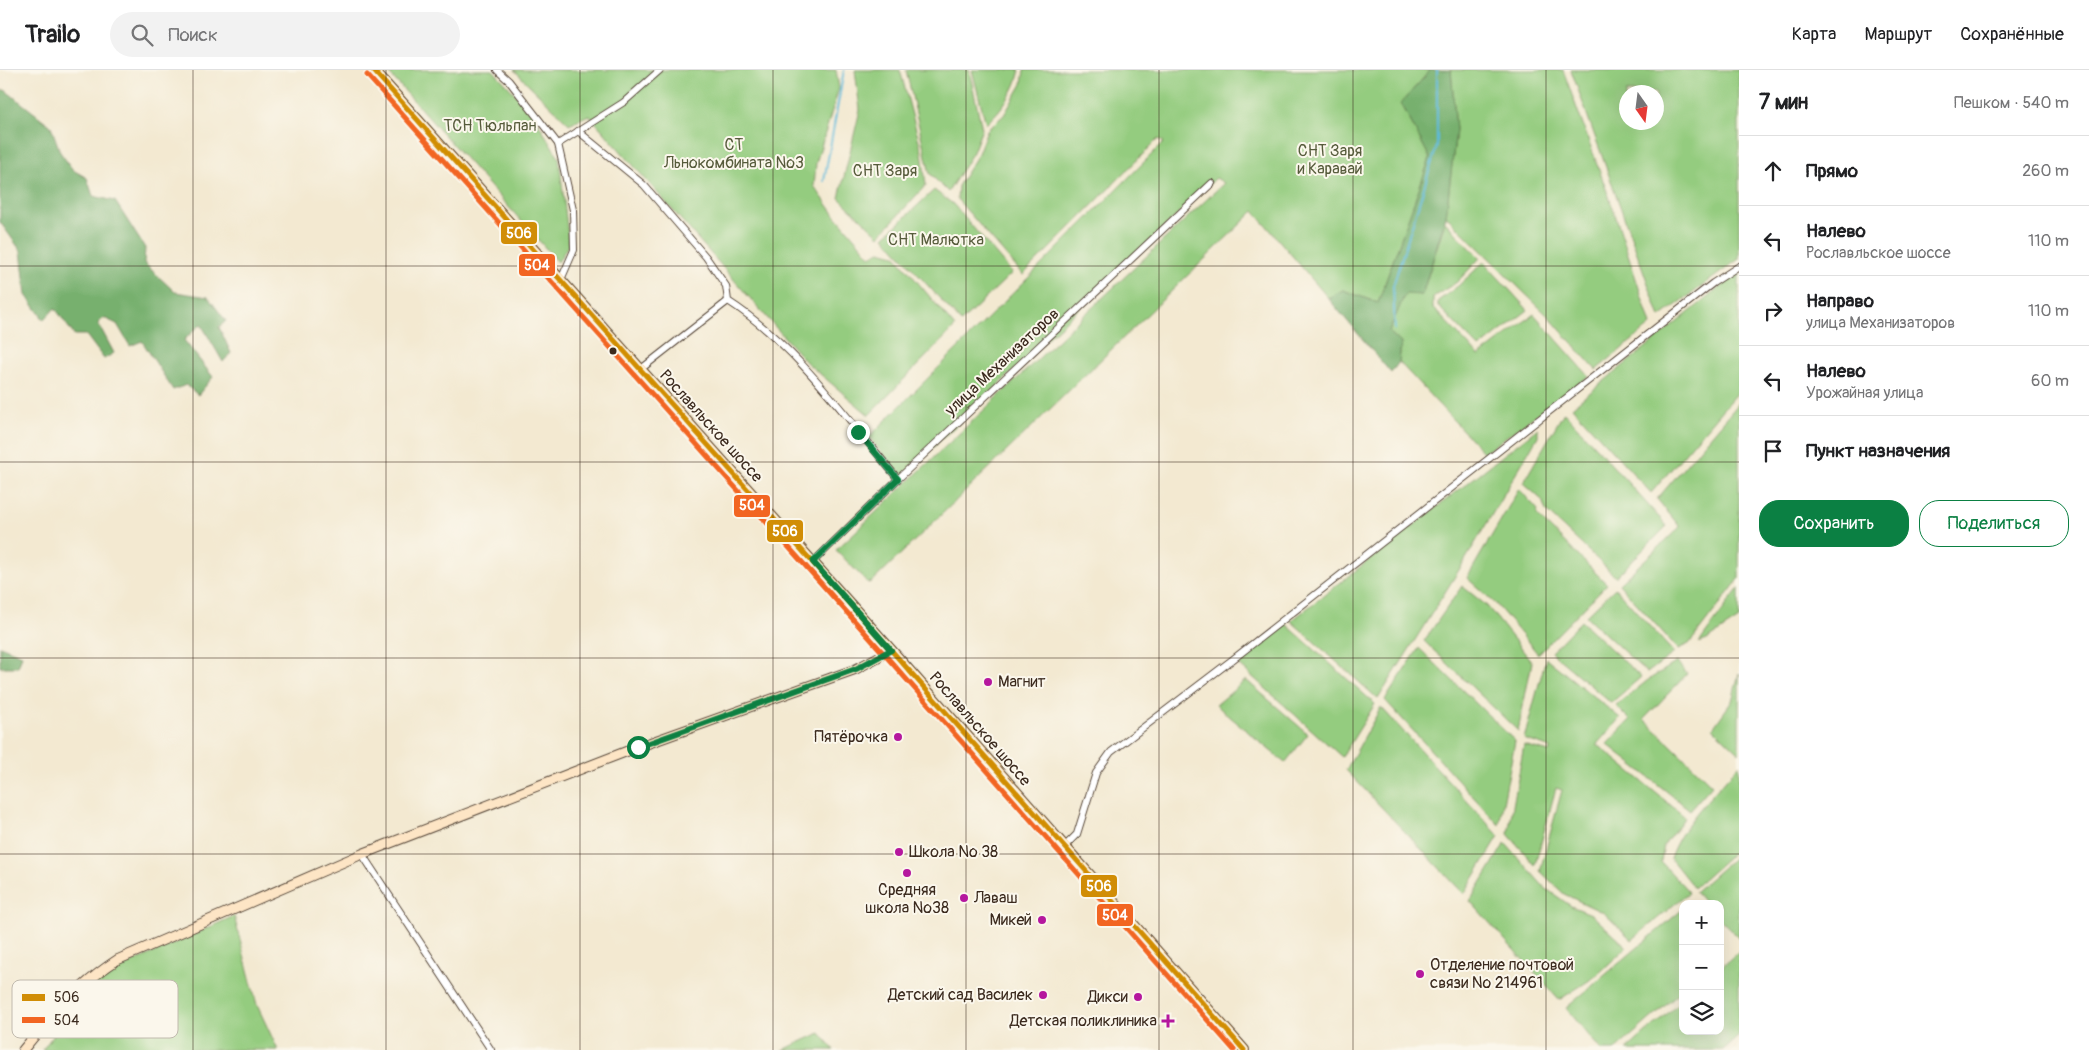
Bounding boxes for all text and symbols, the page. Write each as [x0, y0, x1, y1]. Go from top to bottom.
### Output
search box [110, 12, 460, 57]
text: Trailo [25, 20, 80, 49]
icon: search [128, 21, 156, 49]
text: Поиск [168, 23, 218, 47]
text: Карта [1792, 23, 1836, 46]
text: Маршрут [1864, 23, 1932, 46]
text: Сохранённые [1960, 23, 2064, 46]
north arrow [1619, 85, 1664, 130]
text: 7 мин [1759, 89, 1808, 116]
text: Пешком · 540 m [1954, 93, 2069, 113]
park label: ТСН Тюльпан [443, 116, 537, 136]
park label: СТ Льнокомбината №3 [663, 135, 804, 173]
park label: СНТ Заря и Каравай [1297, 141, 1363, 179]
icon: ahead [1759, 157, 1787, 185]
text: Прямо [1806, 159, 1858, 183]
park label: СНТ Заря [853, 161, 917, 181]
text: 260 m [2022, 161, 2069, 181]
text: Налево [1806, 219, 1866, 243]
line badge: 506 [500, 221, 538, 245]
text: 506 [506, 225, 532, 242]
icon: left [1759, 227, 1787, 255]
park label: СНТ Малютка [888, 230, 984, 250]
text: 110 m [2028, 231, 2069, 251]
text: Рославльское шоссе [1806, 243, 1951, 263]
line badge: 504 [518, 253, 556, 277]
text: 504 [524, 257, 551, 274]
text: Направо [1806, 289, 1874, 313]
icon: right [1759, 297, 1787, 325]
text: 110 m [2028, 301, 2069, 321]
street label: улица Механизаторов [940, 304, 1063, 421]
text: улица Механизаторов [1806, 313, 1955, 333]
unlabelled marker [608, 346, 618, 356]
text: Налево [1806, 359, 1866, 383]
street label: Рославльское шоссе [655, 366, 767, 486]
icon: left [1759, 367, 1787, 395]
text: 60 m [2031, 371, 2069, 391]
text: Урожайная улица [1806, 383, 1923, 403]
route end [847, 421, 870, 444]
icon: arrive [1759, 437, 1787, 465]
text: Пункт назначения [1806, 439, 1950, 463]
line badge: 504 [733, 494, 771, 518]
text: 504 [739, 497, 766, 514]
button: Сохранить [1759, 500, 1909, 547]
button: Поделиться [1919, 500, 2069, 547]
line badge: 506 [766, 519, 804, 543]
text: 506 [772, 523, 798, 540]
street label: Рославльское шоссе [925, 668, 1035, 790]
place label: Магнит [998, 672, 1046, 692]
marker: Магнит [982, 676, 994, 688]
place label: Пятёрочка [814, 727, 888, 747]
marker: Пятёрочка [892, 731, 904, 743]
route start [627, 736, 650, 759]
place label: Школа № 38 [909, 842, 998, 862]
marker: Школа № 38 [893, 846, 905, 858]
marker: Средняя школа №38 [901, 867, 913, 879]
line badge: 506 [1080, 874, 1118, 898]
text: 506 [1086, 878, 1112, 895]
place label: Средняя школа №38 [865, 880, 949, 918]
place label: Лаваш [973, 888, 1018, 908]
marker: Лаваш [958, 892, 970, 904]
map controls [1679, 900, 1724, 1035]
button: + [1679, 900, 1724, 945]
line badge: 504 [1096, 903, 1134, 927]
text: 504 [1102, 907, 1129, 924]
place label: Микей [990, 910, 1032, 930]
marker: Микей [1036, 914, 1048, 926]
button: − [1679, 945, 1724, 990]
place label: Отделение почтовой связи № 214961 [1430, 955, 1574, 993]
marker: Отделение почтовой связи № 214961 [1414, 968, 1426, 980]
legend [12, 980, 178, 1038]
place label: Детский сад Василек [887, 985, 1033, 1005]
place label: Дикси [1087, 987, 1128, 1007]
text: 506 [54, 989, 79, 1006]
marker: Детский сад Василек [1037, 989, 1049, 1001]
button: layers [1679, 990, 1724, 1035]
marker: Дикси [1132, 991, 1144, 1003]
place label: Детская поликлиника [1009, 1011, 1157, 1031]
text: 504 [54, 1012, 79, 1029]
marker: Детская поликлиника [1161, 1014, 1175, 1028]

